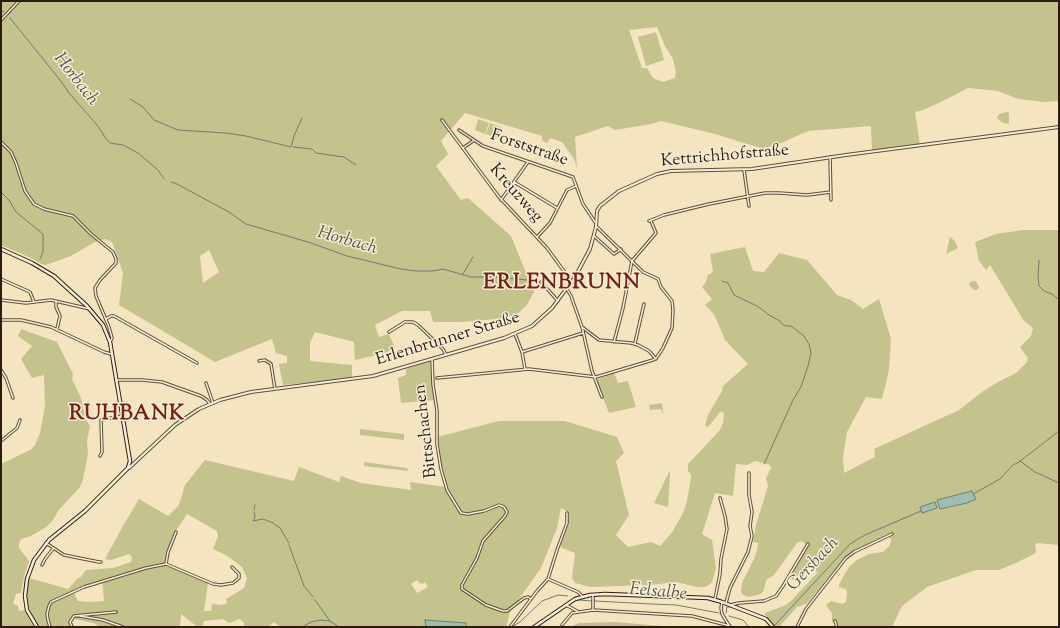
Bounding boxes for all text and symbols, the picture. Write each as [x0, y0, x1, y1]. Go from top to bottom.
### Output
water label: Horbach [48, 49, 102, 111]
street label: Forststraße [487, 126, 571, 172]
street label: Kettrichhofstraße [660, 141, 790, 173]
street label: Kreuzweg [484, 161, 546, 227]
water label: Horbach [315, 223, 379, 261]
district label: ERLENBRUNN [483, 271, 641, 297]
street label: Erlenbrunner Straße [374, 308, 522, 372]
street label: Bittschachen [411, 383, 443, 479]
district label: RUHBANK [69, 402, 185, 428]
water label: Gersbach [784, 533, 844, 597]
water label: Felsalbe [628, 580, 688, 606]

